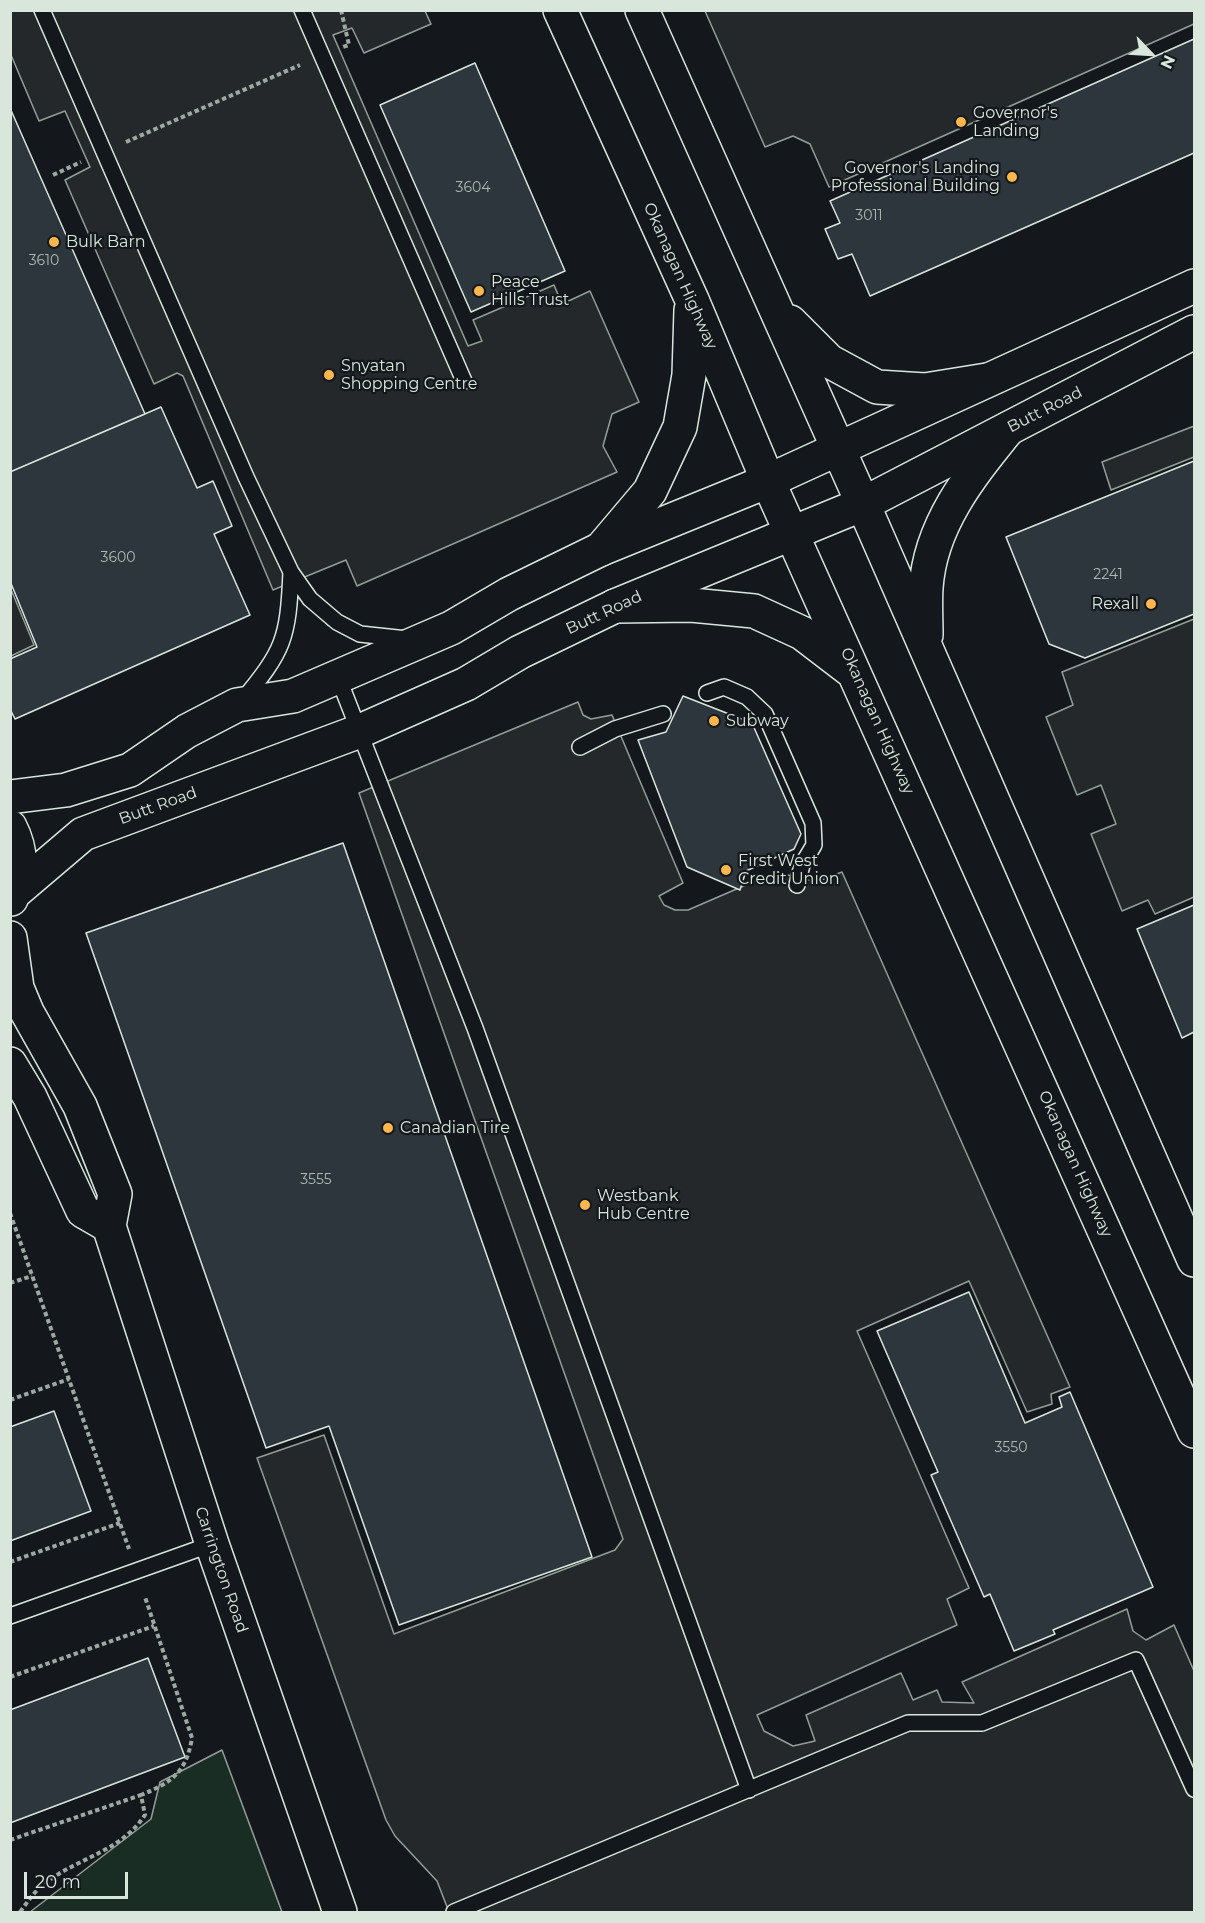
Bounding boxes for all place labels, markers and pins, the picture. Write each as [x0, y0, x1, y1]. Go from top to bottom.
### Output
place label: Governor's Landing [973, 103, 1058, 141]
marker: Governor's Landing [954, 115, 968, 129]
place label: Governor's Landing Professional Building [831, 158, 1000, 196]
marker: Governor's Landing Professional Building [1005, 170, 1019, 184]
place label: Bulk Barn [66, 232, 145, 252]
marker: Bulk Barn [47, 235, 61, 249]
place label: Peace Hills Trust [491, 272, 569, 310]
marker: Peace Hills Trust [472, 284, 486, 298]
place label: Snyatan Shopping Centre [341, 356, 477, 394]
marker: Snyatan Shopping Centre [322, 368, 336, 382]
place label: Rexall [1092, 594, 1139, 614]
marker: Rexall [1144, 597, 1158, 611]
place label: Subway [726, 711, 789, 731]
marker: Subway [707, 714, 721, 728]
place label: First West Credit Union [738, 851, 840, 889]
marker: First West Credit Union [719, 863, 733, 877]
place label: Canadian Tire [400, 1118, 510, 1138]
marker: Canadian Tire [381, 1121, 395, 1135]
place label: Westbank Hub Centre [597, 1186, 690, 1224]
marker: Westbank Hub Centre [578, 1198, 592, 1212]

